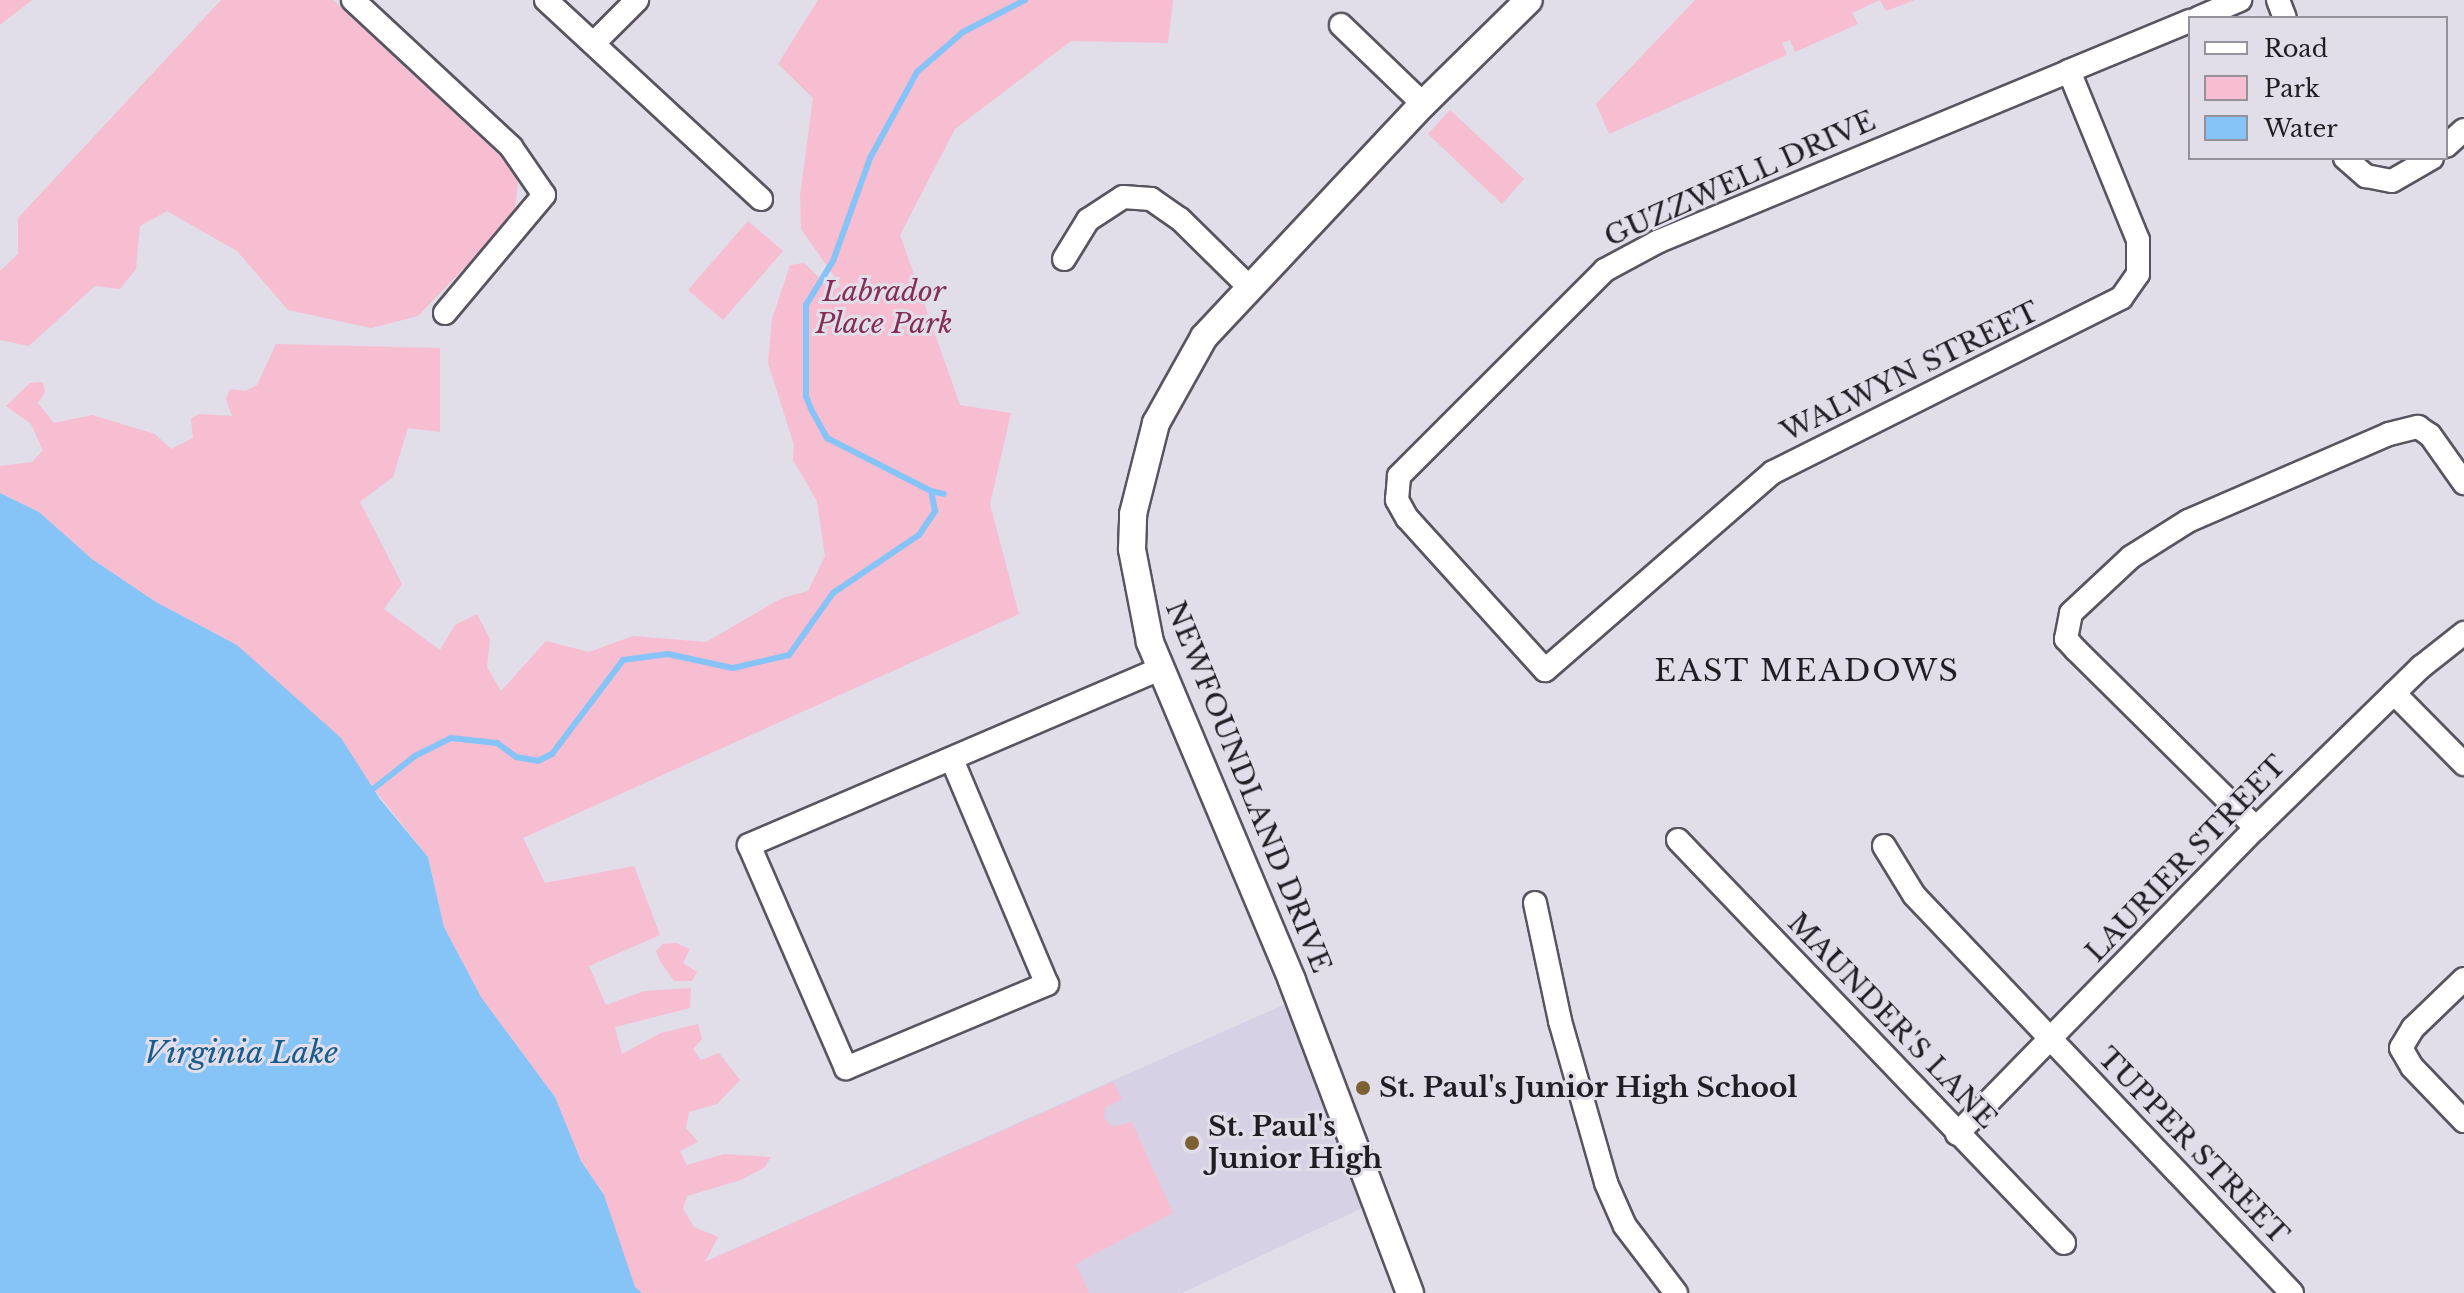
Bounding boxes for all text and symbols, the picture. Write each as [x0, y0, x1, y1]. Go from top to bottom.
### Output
legend [2188, 16, 2448, 160]
text: Road [2264, 34, 2328, 63]
text: Park [2264, 74, 2320, 103]
street label: GUZZWELL DRIVE [1599, 104, 1881, 254]
text: Water [2264, 114, 2338, 143]
park label: Labrador Place Park [815, 275, 953, 341]
street label: WALWYN STREET [1776, 295, 2044, 449]
street label: NEWFOUNDLAND DRIVE [1158, 596, 1338, 978]
district label: EAST MEADOWS [1654, 653, 1960, 689]
street label: LAURIER STREET [2079, 749, 2293, 969]
street label: MAUNDER'S LANE [1780, 906, 2004, 1136]
water label: Virginia Lake [144, 1035, 338, 1071]
street label: TUPPER STREET [2090, 1040, 2296, 1252]
place label: St. Paul's Junior High School [1379, 1071, 1798, 1105]
marker: St. Paul's Junior High School [1354, 1079, 1372, 1097]
place label: St. Paul's Junior High [1208, 1110, 1383, 1176]
marker: St. Paul's Junior High [1183, 1134, 1201, 1152]

